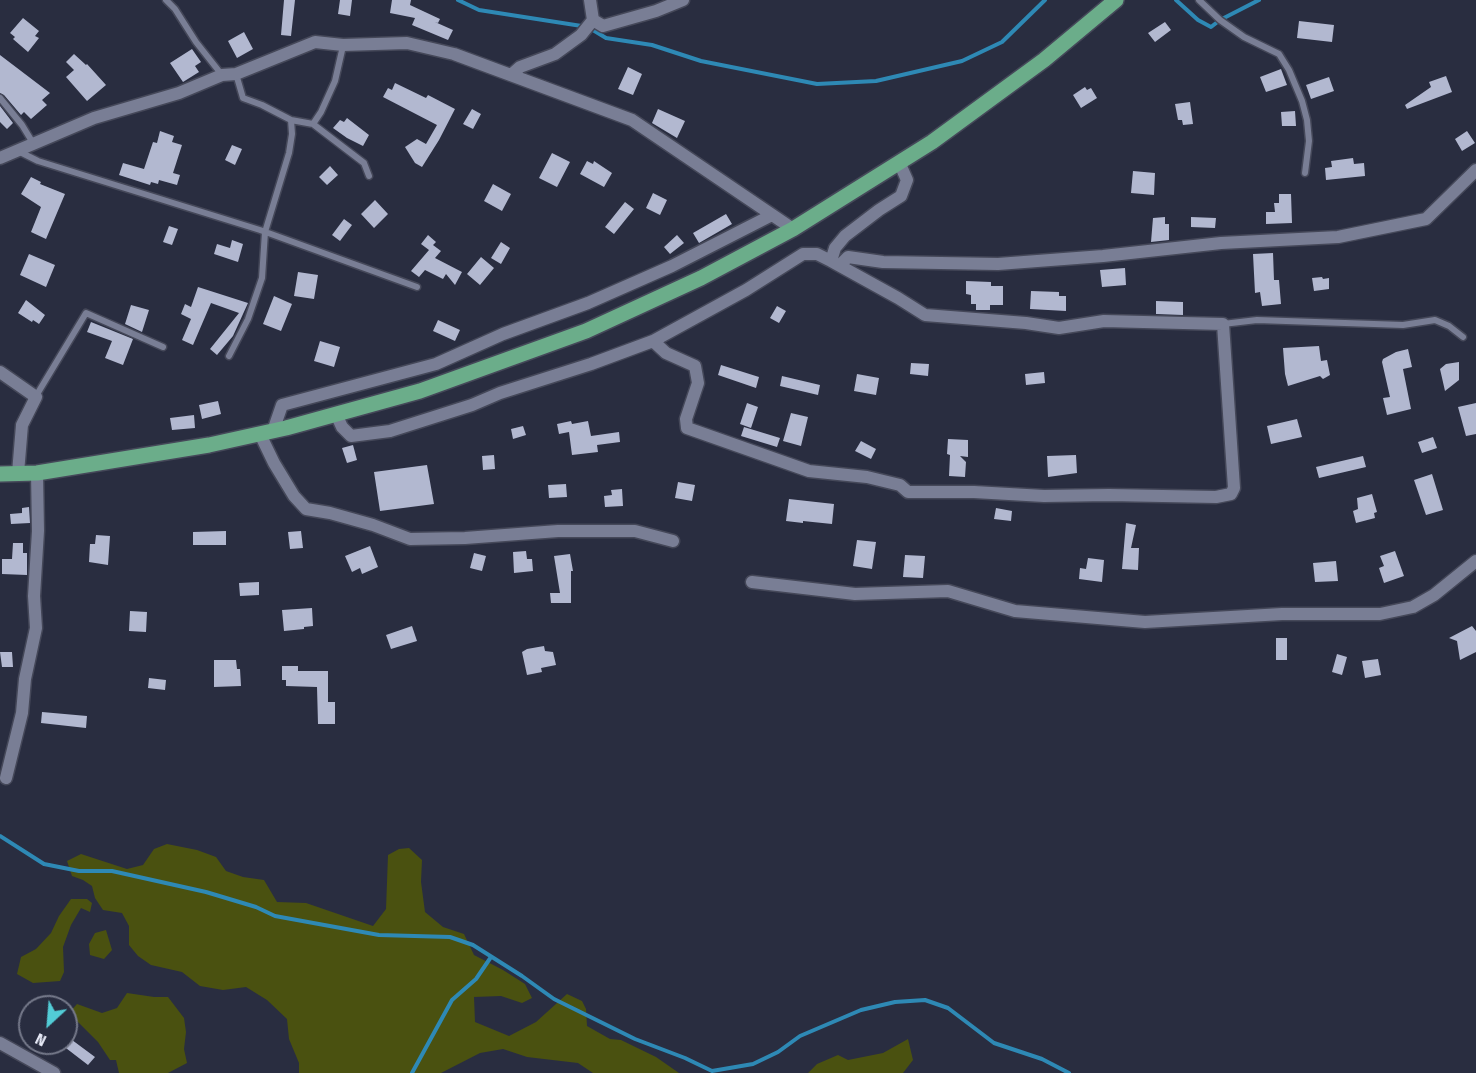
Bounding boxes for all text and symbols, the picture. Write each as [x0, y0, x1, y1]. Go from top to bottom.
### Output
north arrow [18, 995, 78, 1055]
text: N [32, 1029, 49, 1050]

